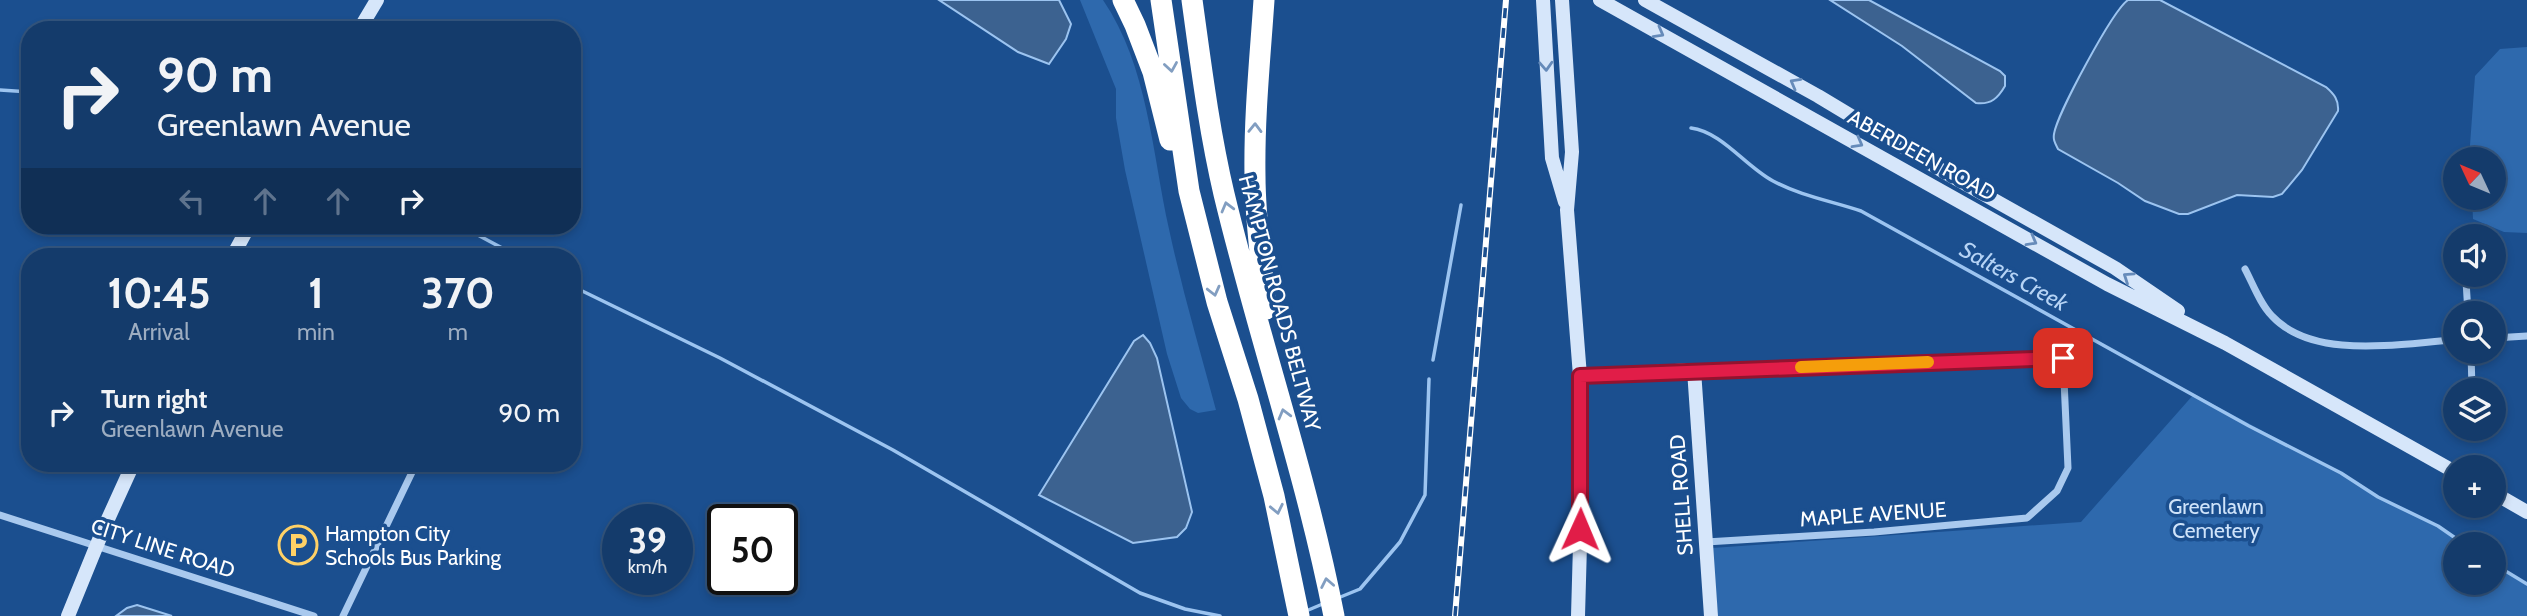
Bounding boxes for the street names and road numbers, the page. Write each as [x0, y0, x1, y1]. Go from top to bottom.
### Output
street label: ABERDEEN ROAD [1844, 104, 2000, 206]
street label: HAMPTON ROADS BELTWAY [1234, 172, 1327, 435]
street label: SHELL ROAD [1664, 434, 1698, 556]
street label: MAPLE AVENUE [1799, 496, 1947, 532]
street label: CITY LINE ROAD [88, 513, 238, 583]

